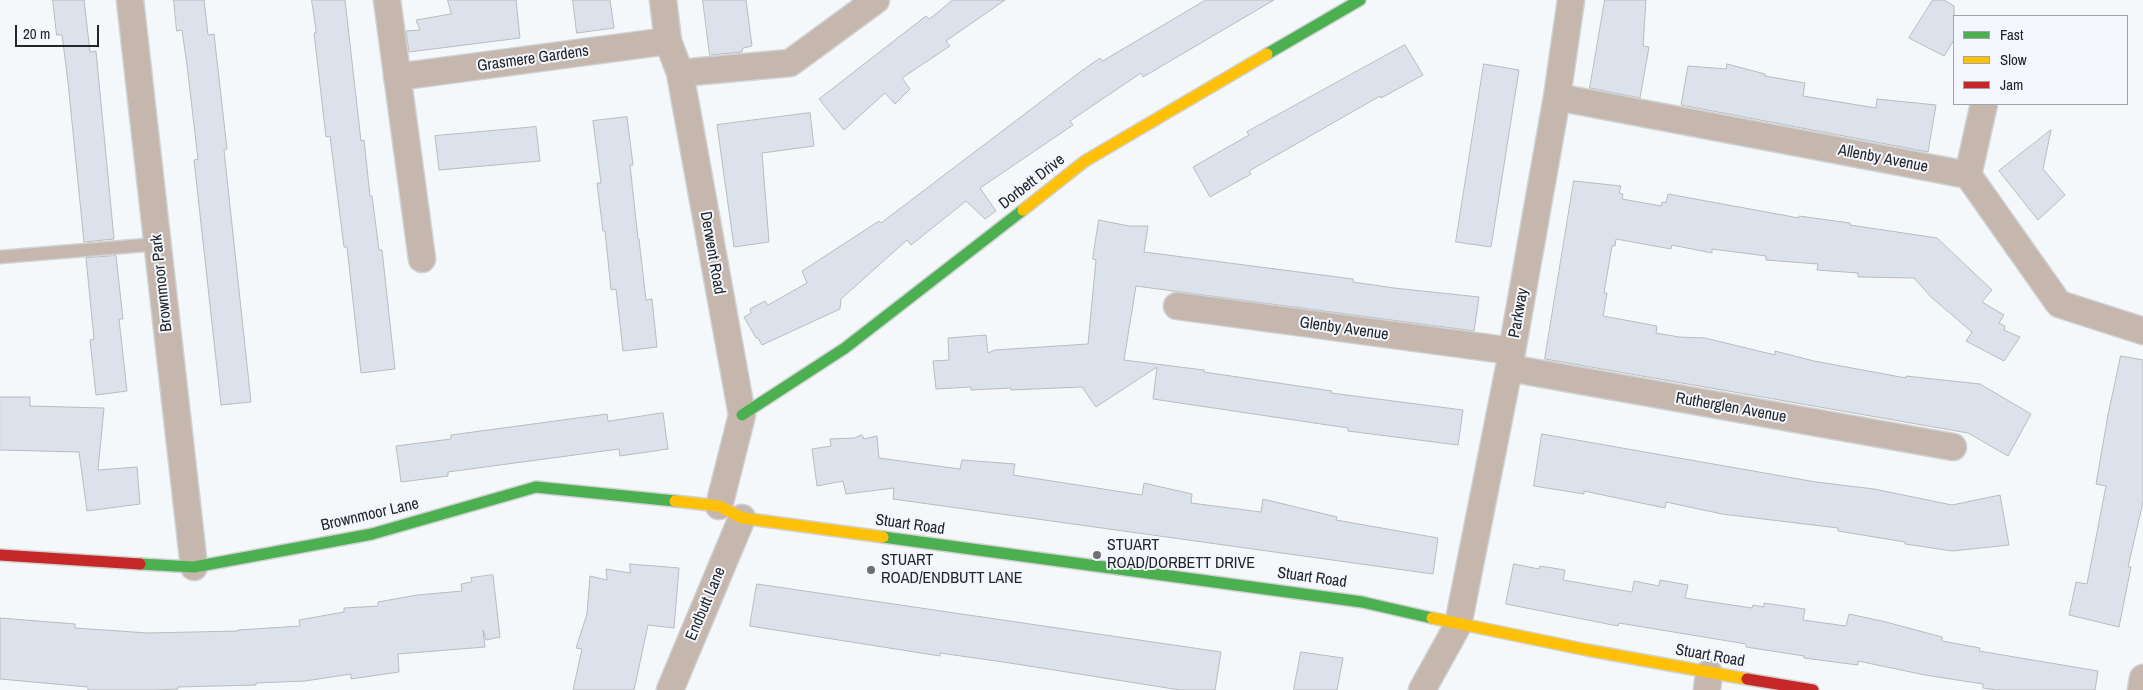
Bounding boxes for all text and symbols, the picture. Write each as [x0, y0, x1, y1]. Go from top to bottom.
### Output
scale bar [18, 15, 101, 47]
legend [1953, 15, 2128, 105]
text: 20 m [23, 23, 50, 44]
text: Fast [2000, 24, 2023, 45]
street label: Grasmere Gardens [476, 42, 590, 76]
text: Slow [2000, 49, 2027, 70]
text: Jam [2000, 74, 2023, 95]
street label: Allenby Avenue [1837, 141, 1929, 177]
street label: Dorbett Drive [995, 150, 1069, 214]
street label: Derwent Road [695, 210, 729, 296]
street label: Brownmoor Park [147, 233, 177, 333]
street label: Parkway [1505, 287, 1533, 339]
street label: Glenby Avenue [1298, 313, 1390, 345]
street label: Rutherglen Avenue [1674, 389, 1788, 427]
street label: Brownmoor Lane [319, 494, 421, 536]
street label: Stuart Road [874, 511, 946, 539]
place label: STUART ROAD/DORBETT DRIVE [1107, 536, 1255, 574]
marker: STUART ROAD/DORBETT DRIVE [1091, 549, 1103, 561]
place label: STUART ROAD/ENDBUTT LANE [881, 551, 1022, 589]
street label: Endbutt Lane [682, 564, 730, 644]
marker: STUART ROAD/ENDBUTT LANE [865, 564, 877, 576]
street label: Stuart Road [1276, 564, 1348, 592]
street label: Stuart Road [1674, 640, 1746, 672]

